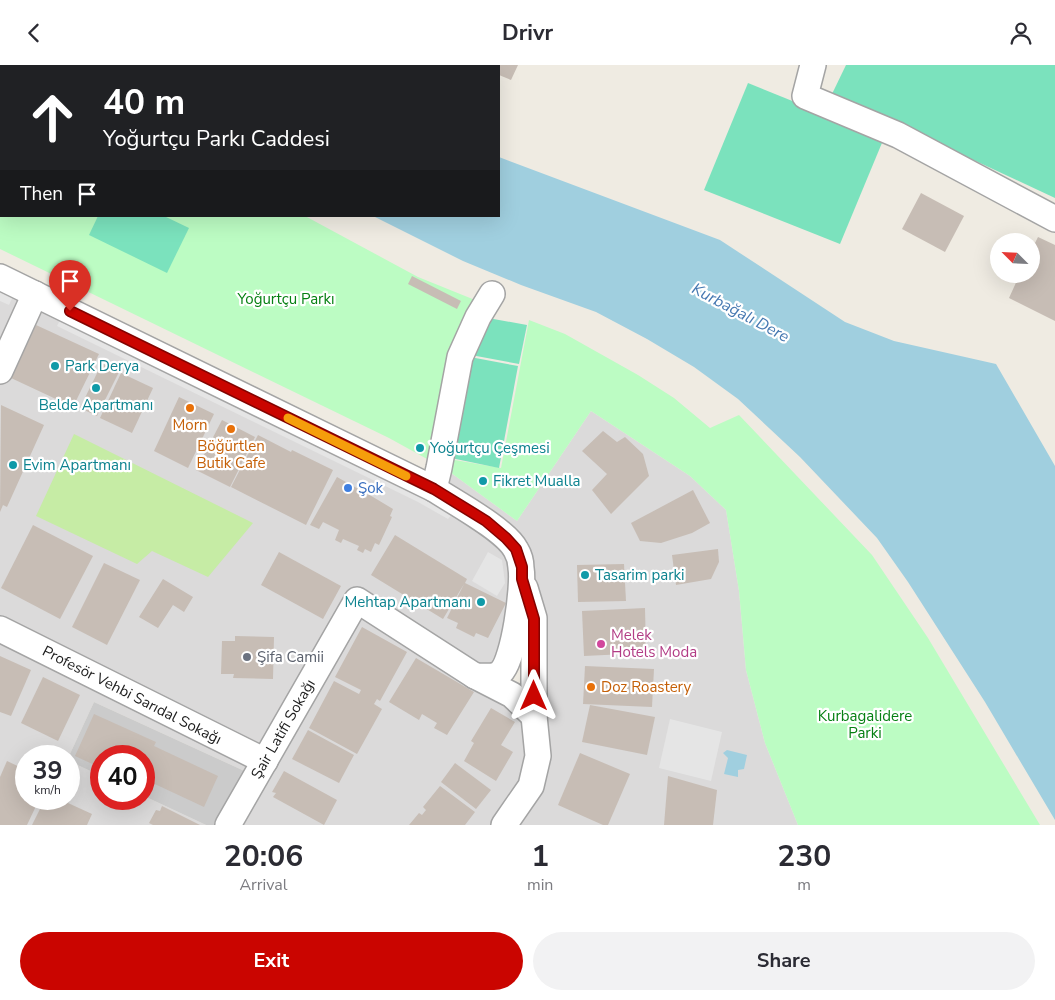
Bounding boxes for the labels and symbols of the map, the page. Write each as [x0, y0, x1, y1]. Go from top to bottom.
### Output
north arrow [990, 233, 1040, 283]
pin [49, 260, 91, 311]
water label: Kurbağalı Dere [688, 278, 793, 348]
park label: Yoğurtçu Parkı [237, 289, 334, 309]
place label: Park Derya [65, 356, 139, 376]
marker: Park Derya [49, 360, 61, 372]
marker: Belde Apartmanı [90, 382, 102, 394]
place label: Belde Apartmanı [39, 395, 153, 415]
marker: Morn [184, 402, 196, 414]
place label: Morn [172, 415, 208, 435]
marker: Böğürtlen Butik Cafe [225, 423, 237, 435]
place label: Böğürtlen Butik Cafe [196, 436, 266, 473]
place label: Yoğurtçu Çeşmesi [429, 438, 550, 458]
marker: Yoğurtçu Çeşmesi [414, 442, 426, 454]
place label: Evim Apartmanı [23, 455, 131, 475]
marker: Evim Apartmanı [7, 459, 19, 471]
place label: Fikret Mualla [493, 471, 581, 491]
marker: Fikret Mualla [477, 475, 489, 487]
place label: Şok [358, 478, 384, 498]
marker: Şok [342, 482, 354, 494]
place label: Tasarim parki [595, 565, 685, 585]
marker: Tasarim parki [579, 569, 591, 581]
place label: Mehtap Apartmanı [344, 592, 471, 612]
marker: Mehtap Apartmanı [475, 596, 487, 608]
place label: Melek Hotels Moda [611, 625, 697, 662]
marker: Melek Hotels Moda [595, 638, 607, 650]
street label: Profesör Vehbi Sarıdal Sokağı [39, 641, 225, 749]
place label: Şifa Camii [257, 647, 324, 667]
marker: Şifa Camii [241, 651, 253, 663]
position arrow [507, 669, 559, 721]
street label: Şair Latifi Sokağı [246, 675, 320, 783]
place label: Doz Roastery [601, 677, 691, 697]
marker: Doz Roastery [585, 681, 597, 693]
park label: Kurbagalidere Parki [818, 706, 912, 743]
speed limit sign: 40 [90, 745, 155, 810]

